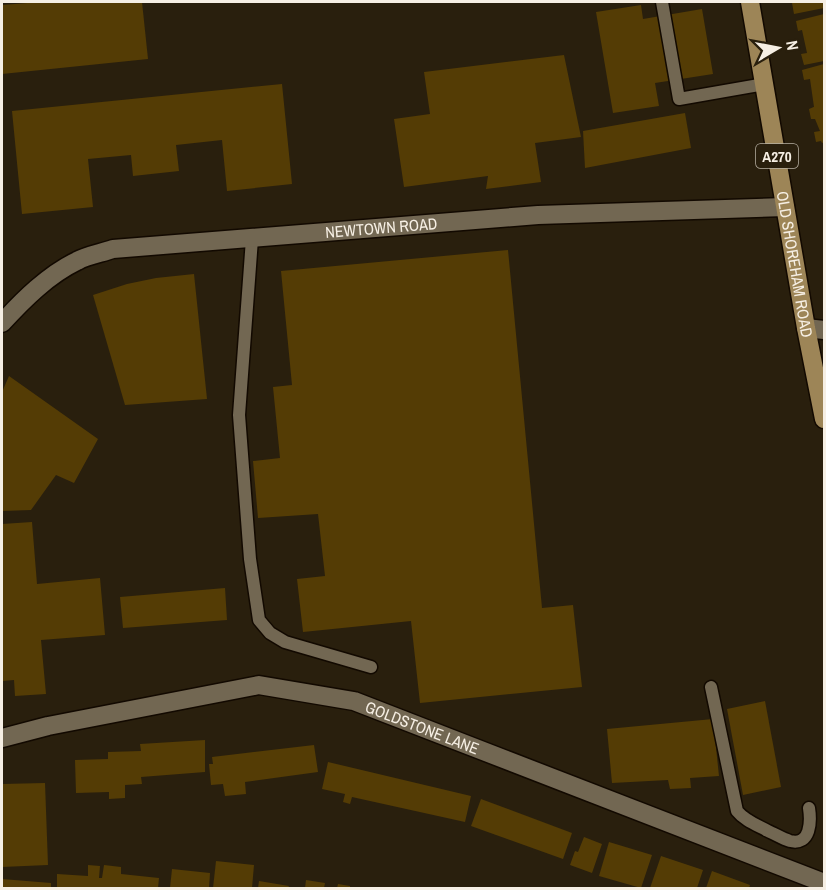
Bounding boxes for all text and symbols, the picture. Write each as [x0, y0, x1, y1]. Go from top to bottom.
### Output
north arrow [748, 18, 808, 78]
text: N [781, 39, 804, 52]
road number: A270 [756, 144, 798, 168]
street label: OLD SHOREHAM ROAD [772, 189, 819, 339]
street label: NEWTOWN ROAD [324, 212, 438, 243]
street label: GOLDSTONE LANE [362, 695, 482, 759]

